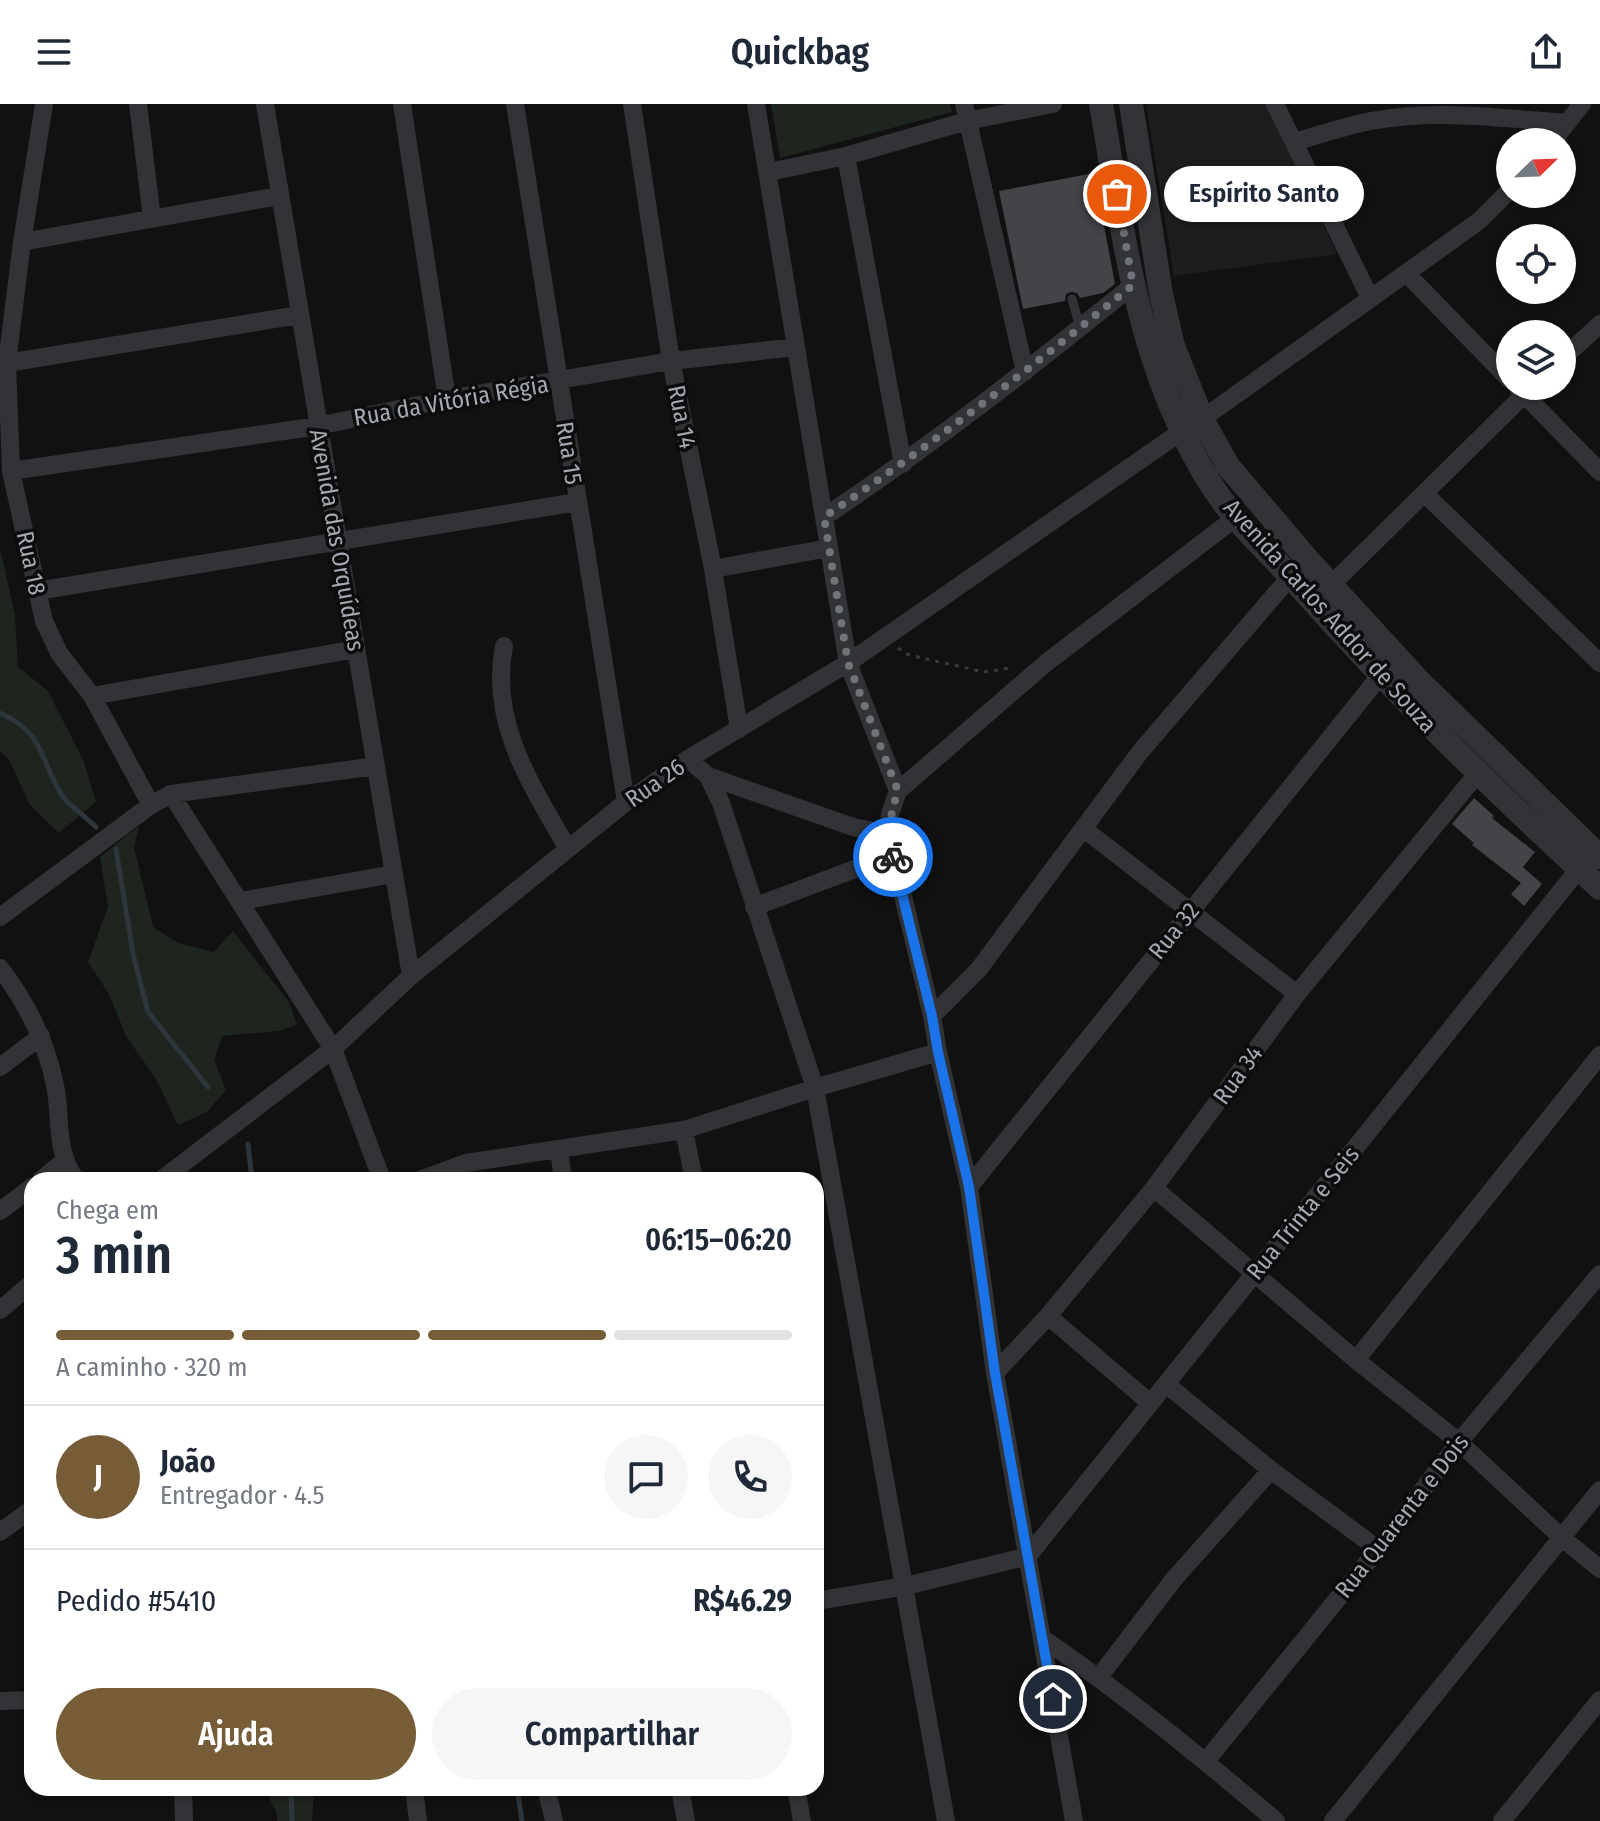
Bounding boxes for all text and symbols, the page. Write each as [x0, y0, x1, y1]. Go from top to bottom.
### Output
icon: menu [32, 30, 76, 74]
text: Quickbag [731, 30, 869, 74]
icon: share [1524, 30, 1568, 74]
north arrow [1496, 128, 1576, 208]
map controls [1496, 128, 1576, 400]
pin [1083, 160, 1151, 228]
callout: Espírito Santo [1165, 166, 1365, 222]
icon: bag [1095, 172, 1139, 216]
text: Espírito Santo [1189, 178, 1339, 209]
button: locate [1496, 224, 1576, 304]
button: layers [1496, 320, 1576, 400]
street label: Rua da Vitória Régia [351, 370, 551, 432]
street label: Rua 14 [662, 383, 702, 451]
street label: Rua 15 [550, 419, 588, 487]
street label: Avenida das Orquídeas [304, 427, 370, 653]
street label: Avenida Carlos Addor de Souza [1218, 494, 1442, 738]
street label: Rua 18 [11, 529, 51, 597]
street label: Rua 26 [620, 753, 690, 813]
courier [853, 817, 933, 897]
icon: bike [871, 835, 915, 879]
street label: Rua 32 [1143, 897, 1205, 965]
street label: Rua 34 [1207, 1040, 1269, 1110]
street label: Rua Trinta e Seis [1241, 1141, 1365, 1285]
text: Chega em [56, 1195, 159, 1226]
text: 06:15–06:20 [645, 1222, 792, 1258]
text: 3 min [56, 1224, 172, 1287]
text: A caminho · 320 m [56, 1352, 247, 1383]
street label: Rua Quarenta e Dois [1329, 1429, 1475, 1603]
button: chat [604, 1435, 688, 1519]
button: phone [708, 1435, 792, 1519]
text: João [160, 1444, 215, 1480]
text: J [94, 1459, 102, 1495]
text: Entregador · 4.5 [160, 1480, 325, 1511]
text: Pedido #5410 [56, 1583, 216, 1619]
text: R$46.29 [693, 1583, 792, 1619]
pin [1019, 1665, 1087, 1733]
icon: home [1031, 1677, 1075, 1721]
button: Ajuda [56, 1688, 416, 1780]
button: Compartilhar [432, 1688, 792, 1780]

